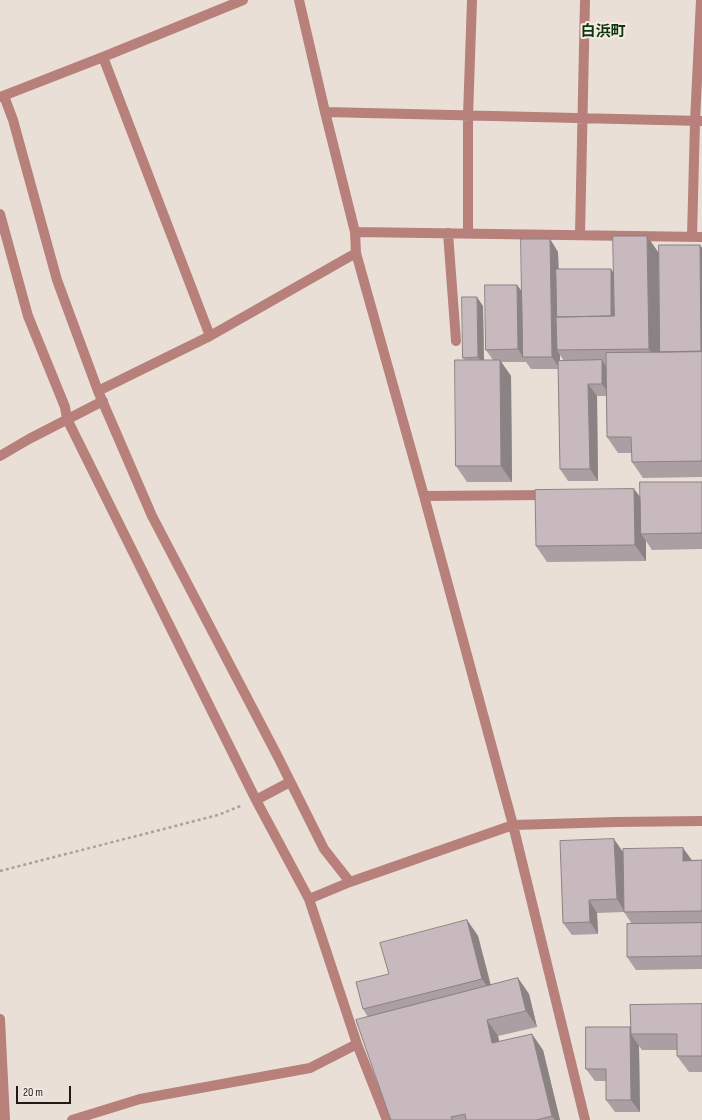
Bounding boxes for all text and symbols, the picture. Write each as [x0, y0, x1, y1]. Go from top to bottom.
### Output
district label: 白浜町 [581, 23, 625, 41]
scale bar [18, 1078, 73, 1104]
text: 20 m [23, 1085, 43, 1100]

